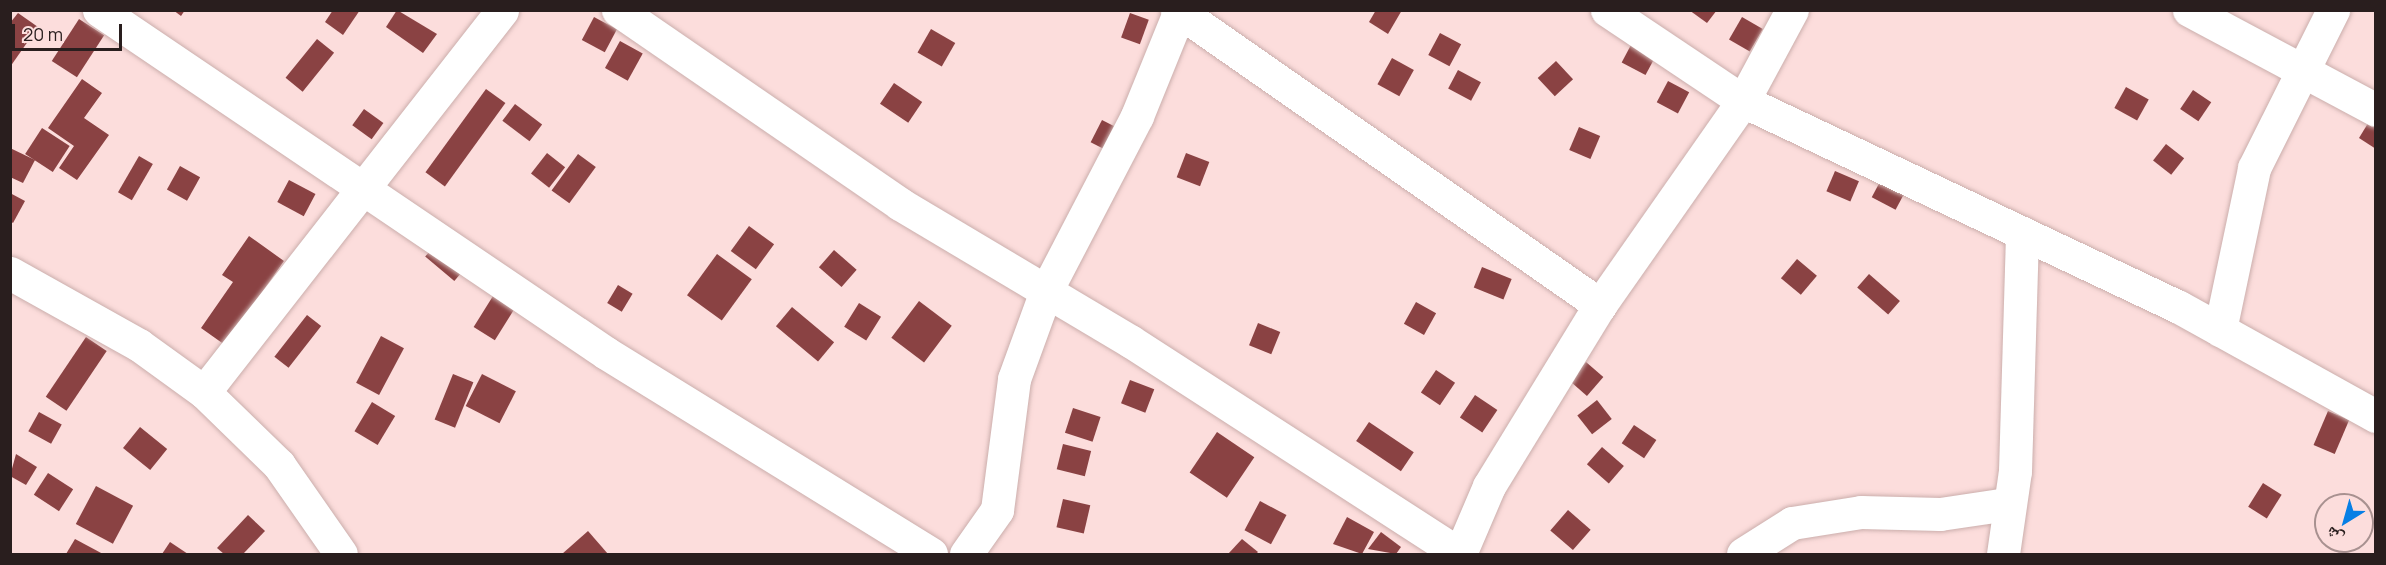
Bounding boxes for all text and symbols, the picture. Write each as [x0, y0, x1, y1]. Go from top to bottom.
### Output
scale bar [15, 12, 124, 50]
text: 20 m [23, 22, 63, 46]
north arrow [2314, 493, 2374, 553]
text: ش [2321, 522, 2348, 550]

